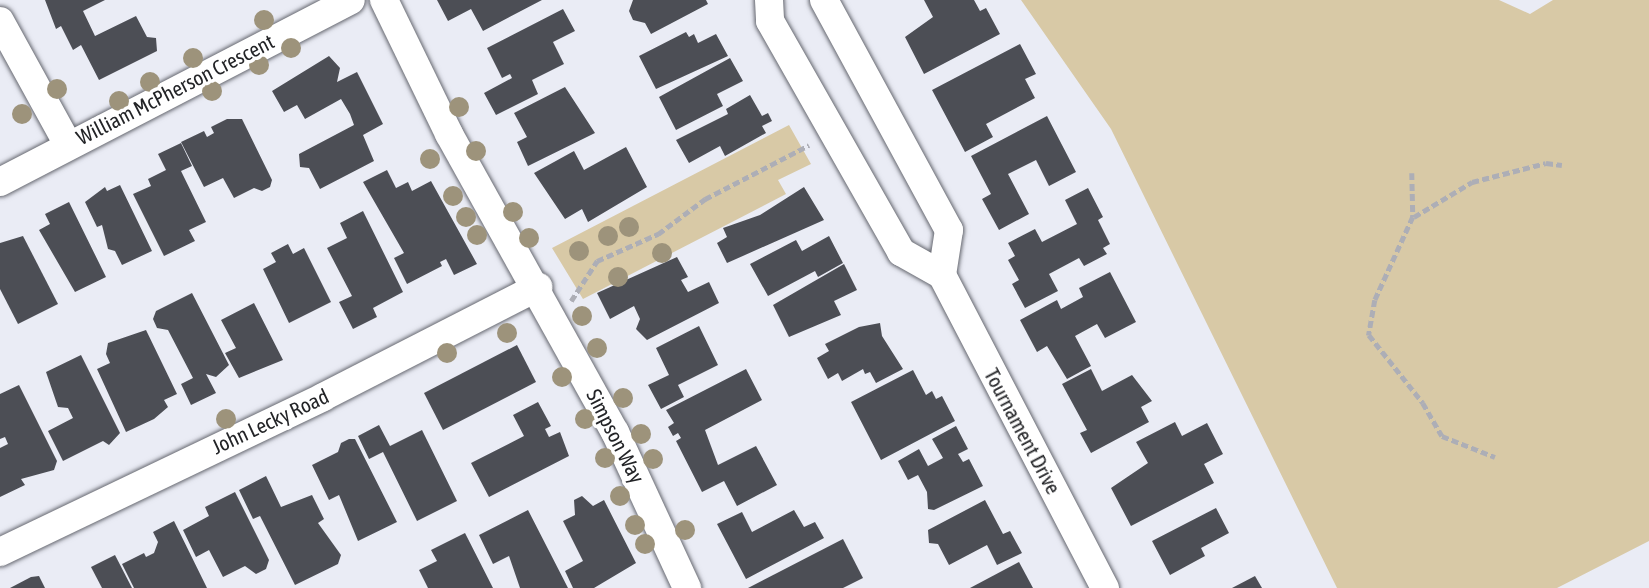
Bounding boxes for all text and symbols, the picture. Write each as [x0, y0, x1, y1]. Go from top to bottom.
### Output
street label: William McPherson Crescent [72, 28, 278, 150]
street label: Tournament Drive [979, 364, 1067, 498]
street label: John Lecky Road [208, 383, 332, 459]
street label: Simpson Way [582, 385, 650, 487]

